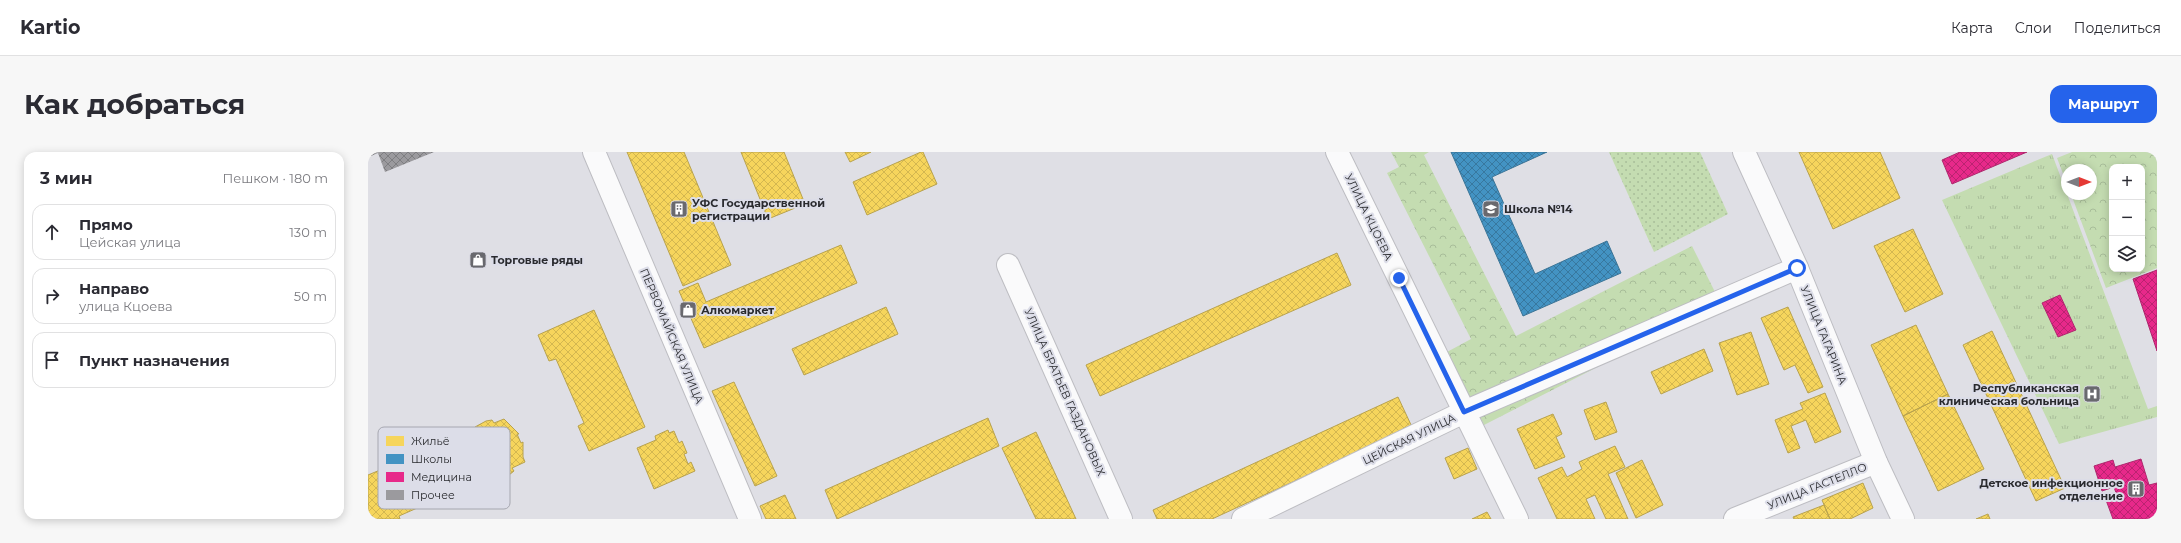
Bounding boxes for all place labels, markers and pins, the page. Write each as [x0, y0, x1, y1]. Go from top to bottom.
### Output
place label: УФС Государственной регистрации [692, 196, 825, 223]
building icon: УФС Государственной регистрации [669, 199, 689, 219]
school or university icon: Школа №14 [1481, 199, 1501, 219]
place label: Школа №14 [1504, 202, 1573, 216]
shop icon: Торговые ряды [468, 250, 488, 270]
place label: Торговые ряды [491, 253, 583, 267]
shop icon: Алкомаркет [678, 300, 698, 320]
place label: Алкомаркет [701, 303, 774, 317]
place label: Республиканская клиническая больница [1939, 381, 2079, 408]
hospital icon: Республиканская клиническая больница [2082, 384, 2102, 404]
place label: Детское инфекционное отделение [1979, 476, 2123, 503]
building icon: Детское инфекционное отделение [2126, 479, 2146, 499]

